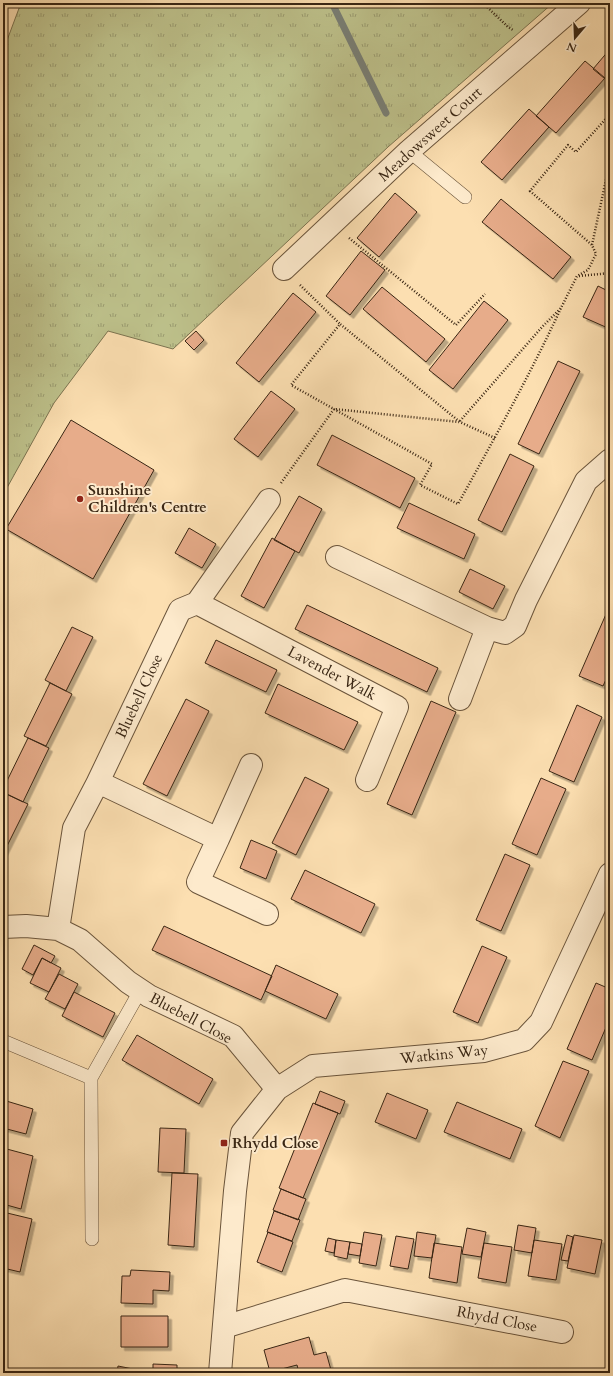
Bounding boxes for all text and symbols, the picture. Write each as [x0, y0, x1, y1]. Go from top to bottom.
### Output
north arrow [555, 18, 595, 58]
text: N [565, 38, 579, 56]
street label: Meadowsweet Court [374, 82, 486, 186]
place label: Sunshine Children's Centre [88, 480, 207, 517]
marker: Sunshine Children's Centre [75, 494, 85, 504]
street label: Lavender Walk [284, 641, 380, 705]
street label: Bluebell Close [111, 650, 167, 741]
street label: Bluebell Close [146, 988, 236, 1048]
street label: Watkins Way [398, 1039, 489, 1069]
place label: Rhydd Close [232, 1133, 319, 1153]
marker: Rhydd Close [219, 1138, 229, 1148]
street label: Rhydd Close [455, 1301, 539, 1337]

